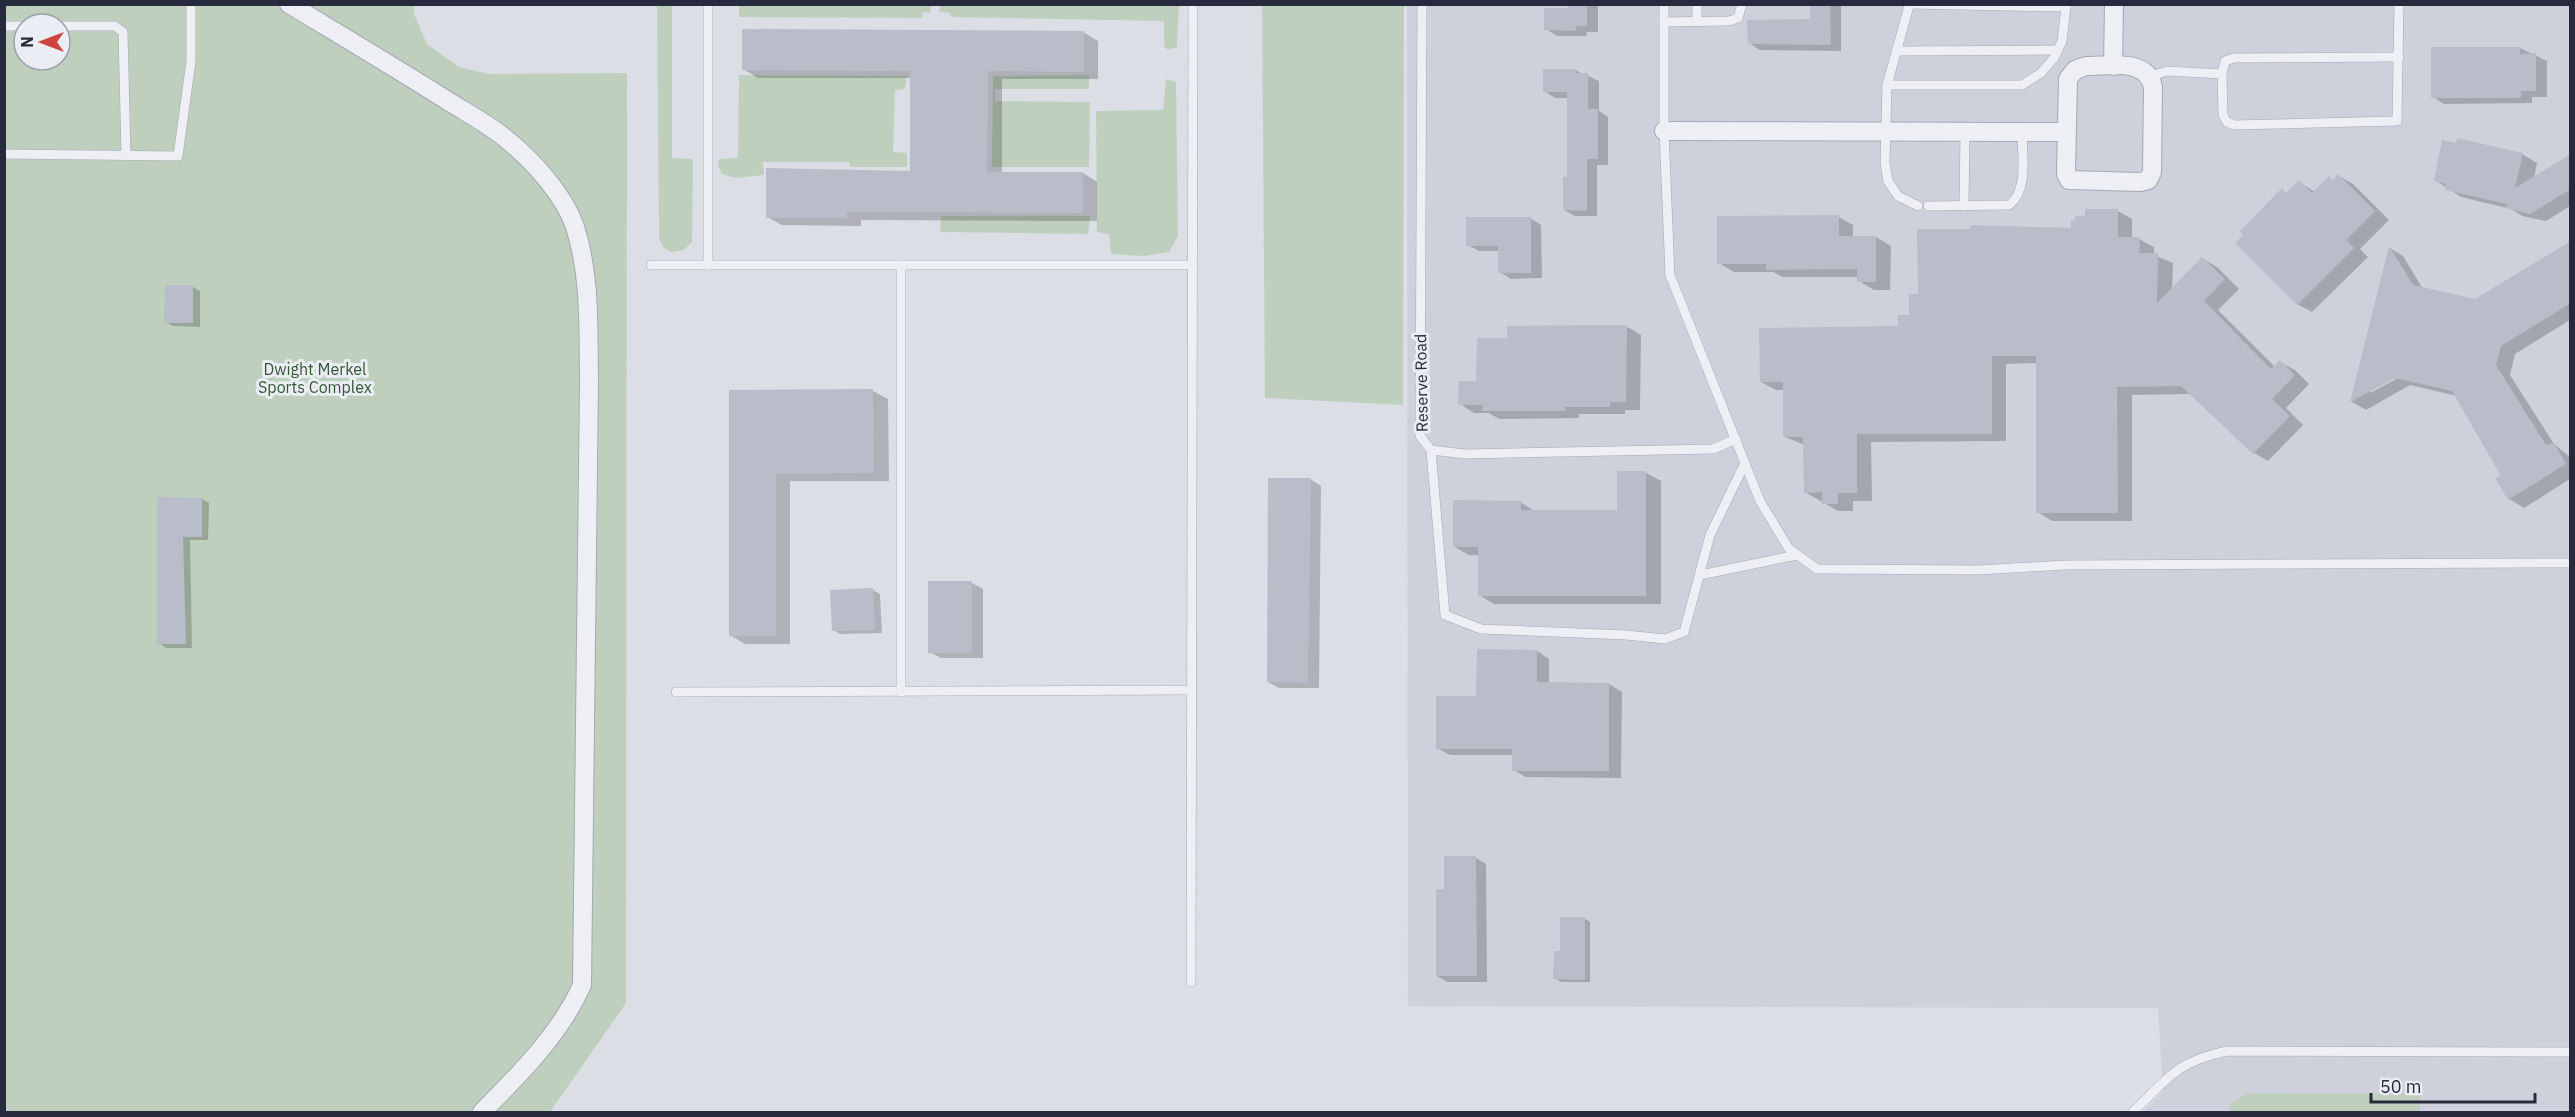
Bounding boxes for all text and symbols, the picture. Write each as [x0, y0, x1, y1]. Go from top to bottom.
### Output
north arrow [12, 12, 72, 72]
text: N [17, 36, 37, 48]
street label: Reserve Road [1410, 334, 1432, 432]
park label: Dwight Merkel Sports Complex [258, 359, 372, 397]
scale bar [2371, 1066, 2534, 1104]
text: 50 m [2380, 1075, 2422, 1098]

